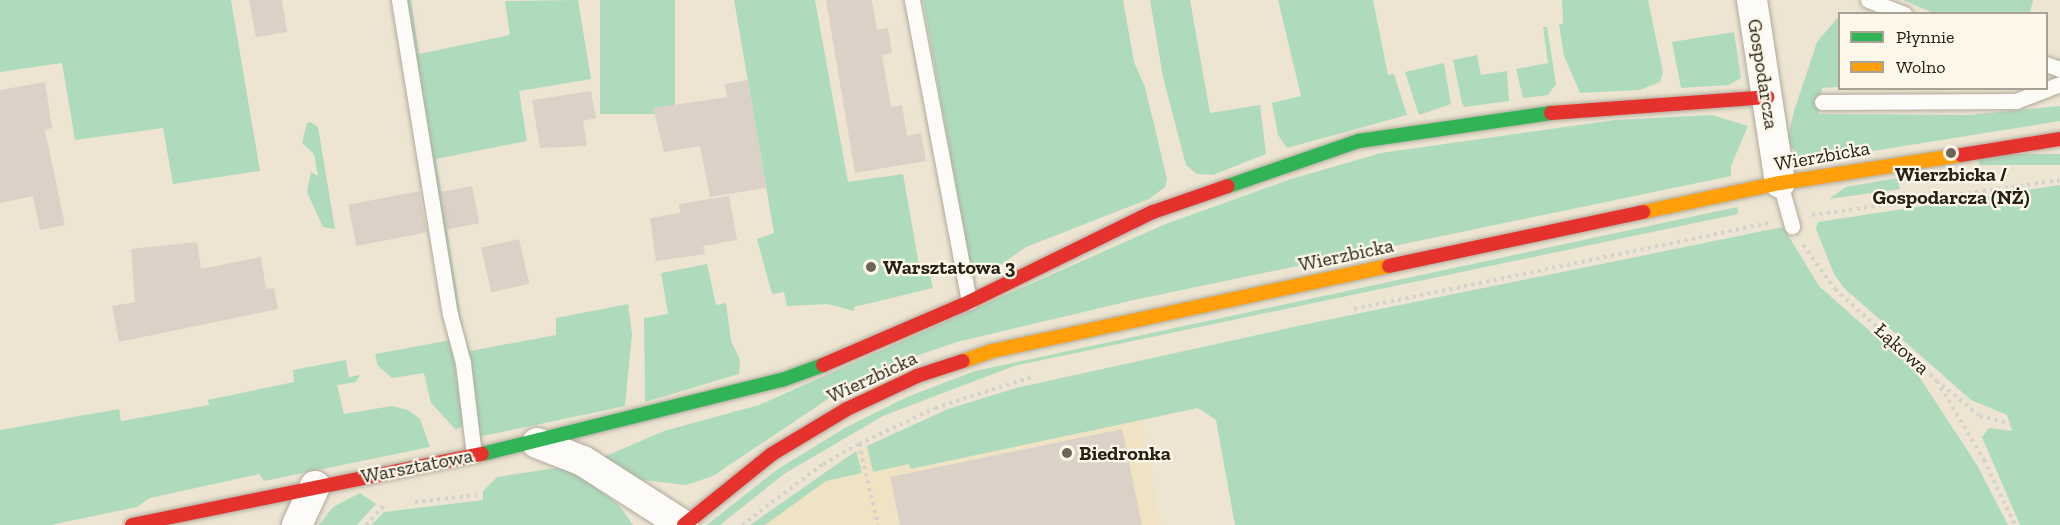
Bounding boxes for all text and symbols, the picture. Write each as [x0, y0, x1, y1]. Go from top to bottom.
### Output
legend [1838, 12, 2048, 90]
street label: Gospodarcza [1742, 17, 1784, 131]
text: Płynnie [1896, 26, 1954, 48]
text: Wolno [1896, 56, 1946, 78]
street label: Wierzbicka [1772, 136, 1872, 176]
marker: Wierzbicka / Gospodarcza (NŻ) [1944, 146, 1958, 160]
place label: Wierzbicka / Gospodarcza (NŻ) [1873, 162, 2029, 209]
street label: Wierzbicka [1296, 233, 1396, 277]
place label: Warsztatowa 3 [883, 255, 1015, 279]
marker: Warsztatowa 3 [864, 260, 878, 274]
street label: Łąkowa [1870, 318, 1934, 380]
street label: Wierzbicka [823, 346, 921, 408]
place label: Biedronka [1079, 441, 1171, 465]
street label: Warsztatowa [359, 443, 475, 489]
marker: Biedronka [1060, 446, 1074, 460]

